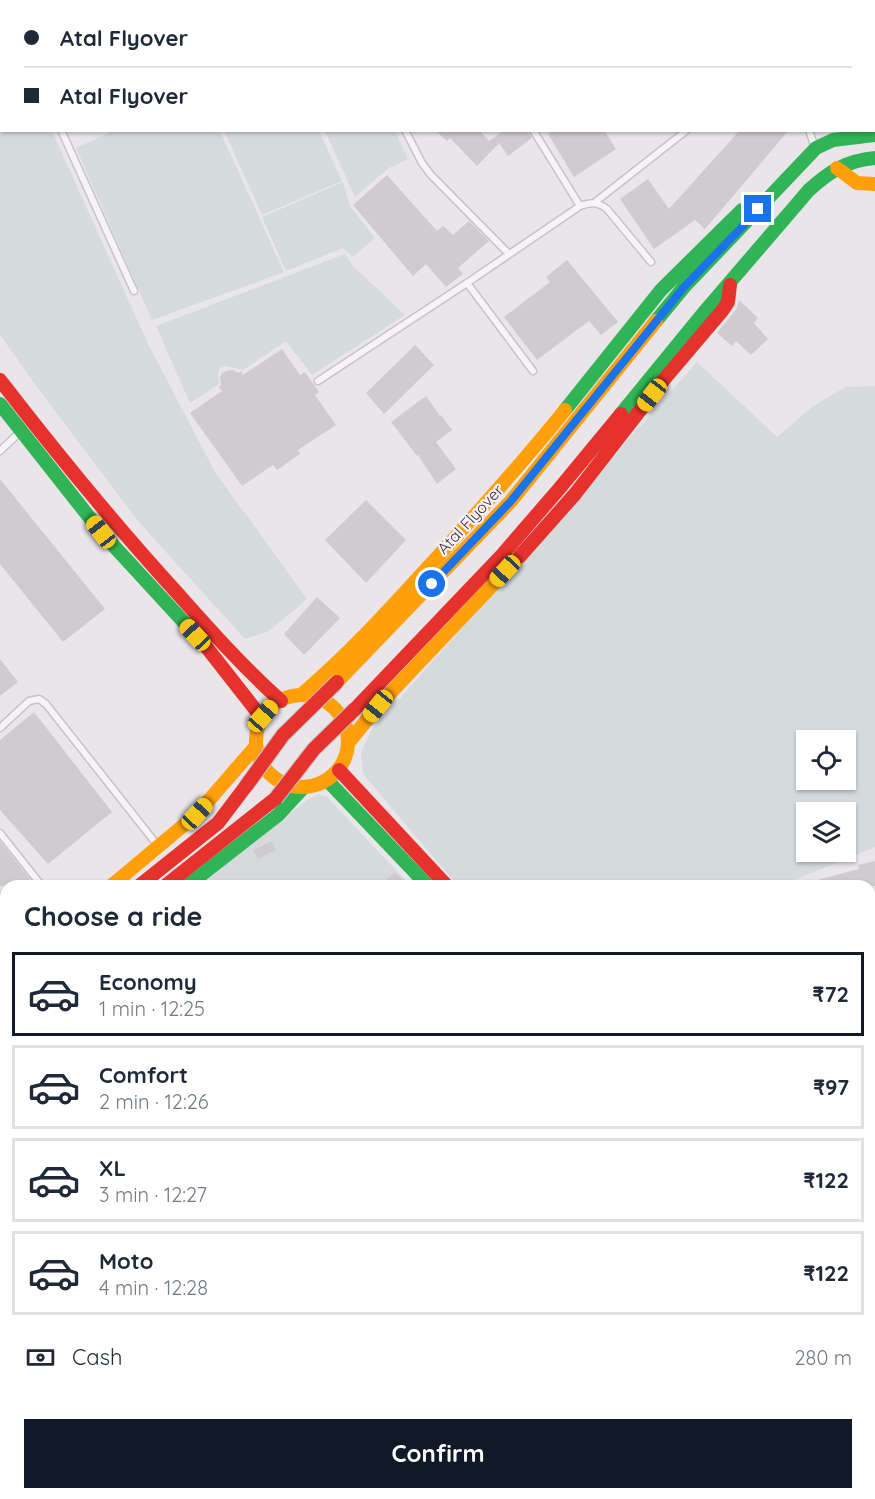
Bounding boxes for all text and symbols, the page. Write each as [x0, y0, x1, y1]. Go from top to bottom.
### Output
text: Atal Flyover [60, 24, 188, 52]
text: Atal Flyover [60, 82, 188, 110]
route end [744, 195, 771, 222]
car [634, 375, 670, 415]
street label: Atal Flyover [433, 480, 507, 558]
car [83, 512, 119, 552]
car [486, 552, 524, 590]
route start [418, 570, 445, 597]
car [176, 616, 214, 654]
car [360, 686, 396, 726]
car [244, 697, 282, 735]
map controls [796, 730, 856, 862]
button: locate [796, 730, 856, 790]
car [178, 795, 216, 833]
button: layers [796, 802, 856, 862]
text: Choose a ride [24, 899, 202, 933]
icon: car [27, 967, 81, 1021]
text: Economy [99, 968, 197, 996]
text: ₹72 [812, 980, 849, 1008]
text: 1 min · 12:25 [99, 996, 205, 1021]
icon: car [27, 1060, 81, 1114]
text: Comfort [99, 1061, 188, 1089]
text: ₹97 [813, 1073, 849, 1101]
text: 2 min · 12:26 [99, 1089, 209, 1114]
icon: car [27, 1153, 81, 1207]
text: XL [99, 1154, 126, 1182]
text: ₹122 [803, 1166, 849, 1194]
text: 3 min · 12:27 [99, 1182, 207, 1207]
icon: car [27, 1246, 81, 1300]
text: Moto [99, 1247, 153, 1275]
text: ₹122 [803, 1259, 849, 1287]
text: 4 min · 12:28 [99, 1275, 208, 1300]
icon: cash [24, 1341, 57, 1374]
text: Cash [72, 1343, 123, 1371]
text: 280 m [795, 1345, 852, 1370]
button: Confirm [24, 1419, 852, 1488]

